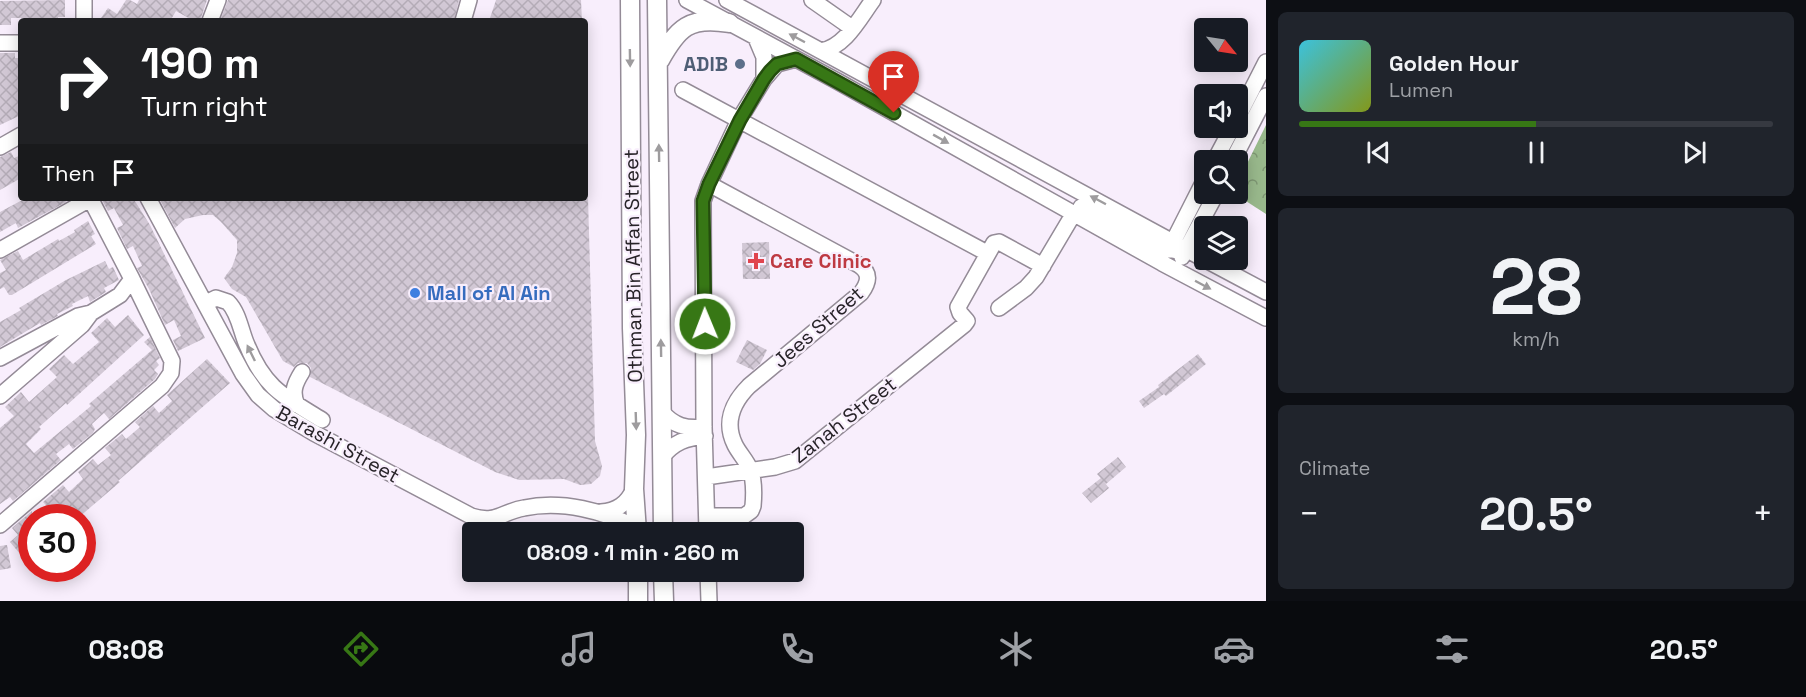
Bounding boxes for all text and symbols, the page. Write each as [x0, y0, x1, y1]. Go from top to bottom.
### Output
north arrow [1194, 18, 1248, 72]
map controls [1194, 18, 1248, 270]
one-way arrow [788, 33, 805, 43]
text: 190 m [141, 37, 260, 90]
icon: right [42, 42, 120, 120]
one-way arrow [625, 49, 635, 68]
text: Golden Hour [1389, 49, 1519, 77]
place label: ADIB [683, 51, 728, 77]
pin [868, 51, 919, 113]
marker: ADIB [733, 57, 747, 71]
icon: arrive [877, 60, 910, 93]
text: Lumen [1389, 77, 1453, 103]
button: sound [1194, 84, 1248, 138]
text: Turn right [141, 89, 268, 124]
one-way arrow [933, 134, 950, 144]
icon: previous [1362, 136, 1395, 169]
icon: pause [1520, 136, 1553, 169]
icon: next [1678, 136, 1711, 169]
one-way arrow [654, 144, 664, 163]
street label: Othman Bin Affan Street [618, 149, 648, 383]
button: search [1194, 150, 1248, 204]
icon: arrive [107, 156, 140, 189]
text: Then [42, 159, 95, 187]
one-way arrow [1089, 195, 1106, 205]
button: layers [1194, 216, 1248, 270]
text: 28 [1489, 237, 1583, 337]
place label: Care Clinic [770, 248, 872, 274]
marker: Care Clinic [747, 252, 765, 270]
place label: Mall of Al Ain [427, 280, 551, 306]
one-way arrow [1195, 280, 1212, 290]
street label: Jees Street [767, 281, 869, 373]
marker: Mall of Al Ain [408, 286, 422, 300]
position arrow [673, 292, 737, 356]
text: km/h [1512, 326, 1560, 352]
one-way arrow [656, 339, 666, 358]
one-way arrow [246, 345, 255, 362]
street label: Zanah Street [787, 371, 901, 469]
street label: Barashi Street [272, 399, 404, 489]
one-way arrow [631, 412, 640, 431]
text: Climate [1299, 455, 1370, 481]
text: 20.5° [1479, 486, 1593, 543]
text: − [1299, 493, 1319, 535]
text: + [1753, 493, 1773, 535]
speed limit sign: 30 [18, 504, 96, 582]
text: 08:09 · 1 min · 260 m [527, 538, 739, 566]
icon: directions [340, 628, 382, 670]
icon: music [558, 628, 600, 670]
icon: phone [776, 628, 818, 670]
icon: climate [995, 628, 1037, 670]
icon: car [1213, 628, 1255, 670]
icon: filters [1431, 628, 1473, 670]
text: 08:08 [88, 632, 164, 667]
text: 20.5° [1650, 632, 1718, 667]

